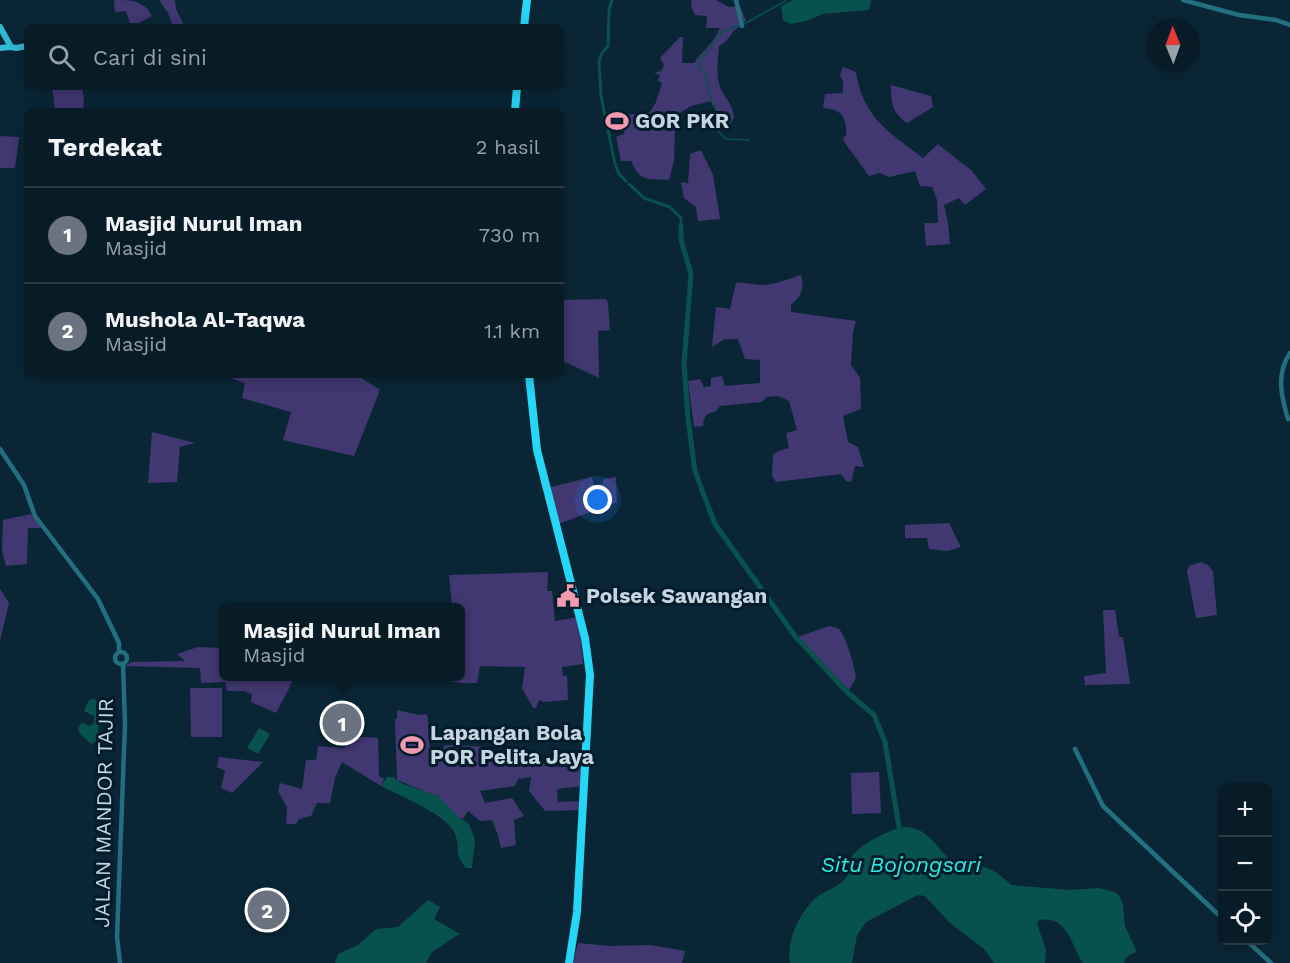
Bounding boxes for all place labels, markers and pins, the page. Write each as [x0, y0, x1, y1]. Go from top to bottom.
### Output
sports icon: GOR PKR [604, 108, 630, 134]
place label: GOR PKR [635, 108, 730, 133]
public building icon: Polsek Sawangan [555, 583, 581, 609]
place label: Polsek Sawangan [586, 583, 767, 608]
pin: 1 [322, 700, 362, 746]
place label: Lapangan Bola POR Pelita Jaya [430, 720, 595, 769]
sports icon: Lapangan Bola POR Pelita Jaya [399, 732, 425, 758]
pin: 2 [248, 888, 286, 932]

